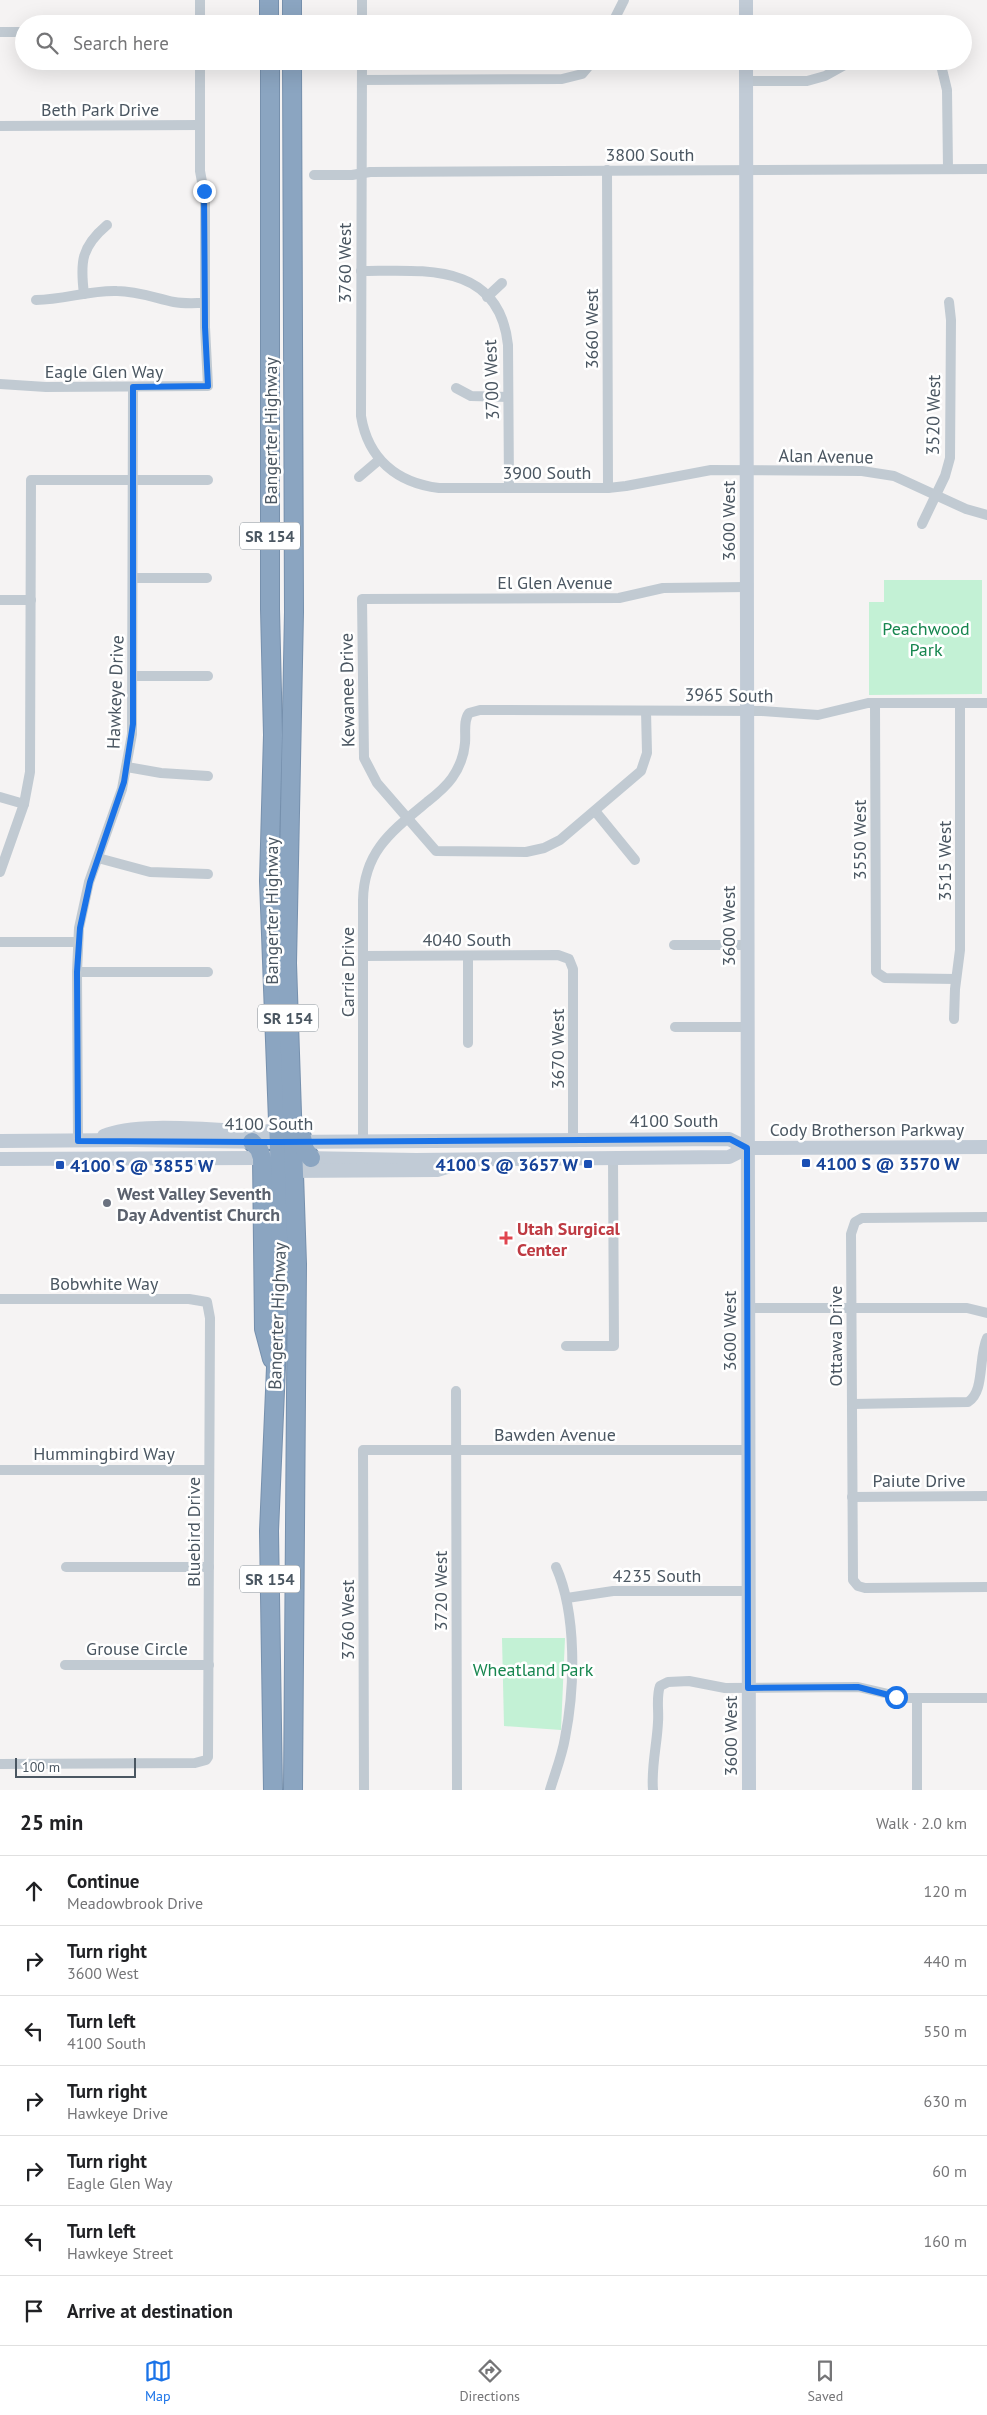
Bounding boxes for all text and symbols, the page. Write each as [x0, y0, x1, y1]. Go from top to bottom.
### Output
search box [15, 15, 972, 70]
icon: search [33, 29, 61, 57]
text: Search here [73, 31, 169, 55]
street label: Beth Park Drive [41, 98, 159, 121]
street label: 3800 South [606, 143, 694, 166]
route end [193, 180, 216, 203]
street label: 3760 West [333, 223, 356, 303]
street label: 3660 West [580, 289, 603, 369]
street label: 3700 West [478, 339, 504, 421]
street label: Bangerter Highway [259, 357, 282, 505]
street label: Eagle Glen Way [45, 360, 164, 383]
street label: 3520 West [921, 374, 945, 456]
street label: Alan Avenue [778, 444, 874, 468]
street label: 3900 South [503, 461, 591, 484]
street label: 3600 West [717, 481, 740, 561]
road number: SR 154 [240, 522, 300, 550]
street label: El Glen Avenue [497, 571, 613, 594]
park label: Peachwood Park [882, 617, 970, 661]
street label: Kewanee Drive [335, 633, 359, 747]
street label: Hawkeye Drive [102, 635, 128, 749]
street label: 3965 South [684, 683, 774, 707]
street label: 3550 West [848, 800, 871, 880]
street label: 3515 West [933, 821, 956, 901]
street label: Bangerter Highway [260, 837, 283, 985]
street label: 3600 West [717, 886, 740, 966]
street label: Carrie Drive [336, 927, 359, 1017]
street label: 4040 South [423, 928, 511, 951]
road number: SR 154 [258, 1004, 318, 1032]
street label: 3670 West [546, 1009, 569, 1089]
street label: 4100 South [630, 1109, 718, 1132]
street label: 4100 South [225, 1112, 313, 1135]
street label: Cody Brotherson Parkway [770, 1118, 965, 1141]
place label: 4100 S @ 3570 W [816, 1152, 960, 1175]
place label: 4100 S @ 3657 W [435, 1153, 578, 1176]
place label: 4100 S @ 3855 W [70, 1154, 214, 1177]
marker: 4100 S @ 3570 W [800, 1157, 812, 1169]
marker: 4100 S @ 3657 W [582, 1158, 594, 1170]
marker: 4100 S @ 3855 W [54, 1159, 66, 1171]
place label: West Valley Seventh Day Adventist Church [117, 1182, 280, 1226]
marker: West Valley Seventh Day Adventist Church [101, 1197, 113, 1209]
place label: Utah Surgical Center [517, 1217, 621, 1261]
marker: Utah Surgical Center [499, 1231, 513, 1245]
street label: Bangerter Highway [263, 1241, 291, 1390]
street label: Bobwhite Way [50, 1272, 159, 1295]
street label: Ottawa Drive [824, 1286, 847, 1386]
street label: 3600 West [718, 1291, 741, 1371]
street label: Bawden Avenue [494, 1423, 616, 1446]
street label: Hummingbird Way [33, 1442, 175, 1465]
street label: Paiute Drive [872, 1469, 966, 1492]
street label: Bluebird Drive [182, 1477, 205, 1587]
street label: 3720 West [429, 1551, 452, 1631]
street label: 4235 South [613, 1564, 701, 1587]
road number: SR 154 [240, 1566, 300, 1592]
street label: 3760 West [336, 1580, 359, 1660]
street label: Grouse Circle [86, 1637, 188, 1660]
park label: Wheatland Park [473, 1658, 594, 1681]
route start [885, 1686, 908, 1709]
street label: 3600 West [719, 1696, 742, 1776]
scale bar [15, 1755, 136, 1778]
text: 100 m [22, 1758, 60, 1776]
text: 25 min [20, 1809, 83, 1836]
text: Walk · 2.0 km [876, 1813, 967, 1833]
text: Continue [67, 1869, 139, 1893]
icon: ahead [20, 1877, 48, 1905]
text: 120 m [924, 1881, 967, 1901]
text: Meadowbrook Drive [67, 1893, 203, 1913]
text: Turn right [67, 1939, 147, 1963]
icon: right [20, 1947, 48, 1975]
text: 440 m [924, 1951, 967, 1971]
text: 3600 West [67, 1963, 139, 1983]
text: Turn left [67, 2009, 136, 2033]
icon: left [20, 2017, 48, 2045]
text: 550 m [924, 2021, 967, 2041]
text: 4100 South [67, 2033, 146, 2053]
text: Turn right [67, 2079, 147, 2103]
icon: right [20, 2087, 48, 2115]
text: 630 m [924, 2091, 967, 2111]
text: Hawkeye Drive [67, 2103, 168, 2123]
text: Turn right [67, 2149, 147, 2173]
icon: right [20, 2157, 48, 2185]
text: 60 m [932, 2161, 967, 2181]
text: Eagle Glen Way [67, 2173, 172, 2193]
text: Turn left [67, 2219, 136, 2243]
icon: left [20, 2227, 48, 2255]
text: 160 m [924, 2231, 967, 2251]
text: Hawkeye Street [67, 2243, 173, 2263]
icon: arrive [20, 2297, 48, 2325]
text: Arrive at destination [67, 2299, 233, 2323]
tab: Map [144, 2357, 172, 2405]
tab: Directions [459, 2357, 520, 2405]
tab: Saved [808, 2357, 843, 2405]

